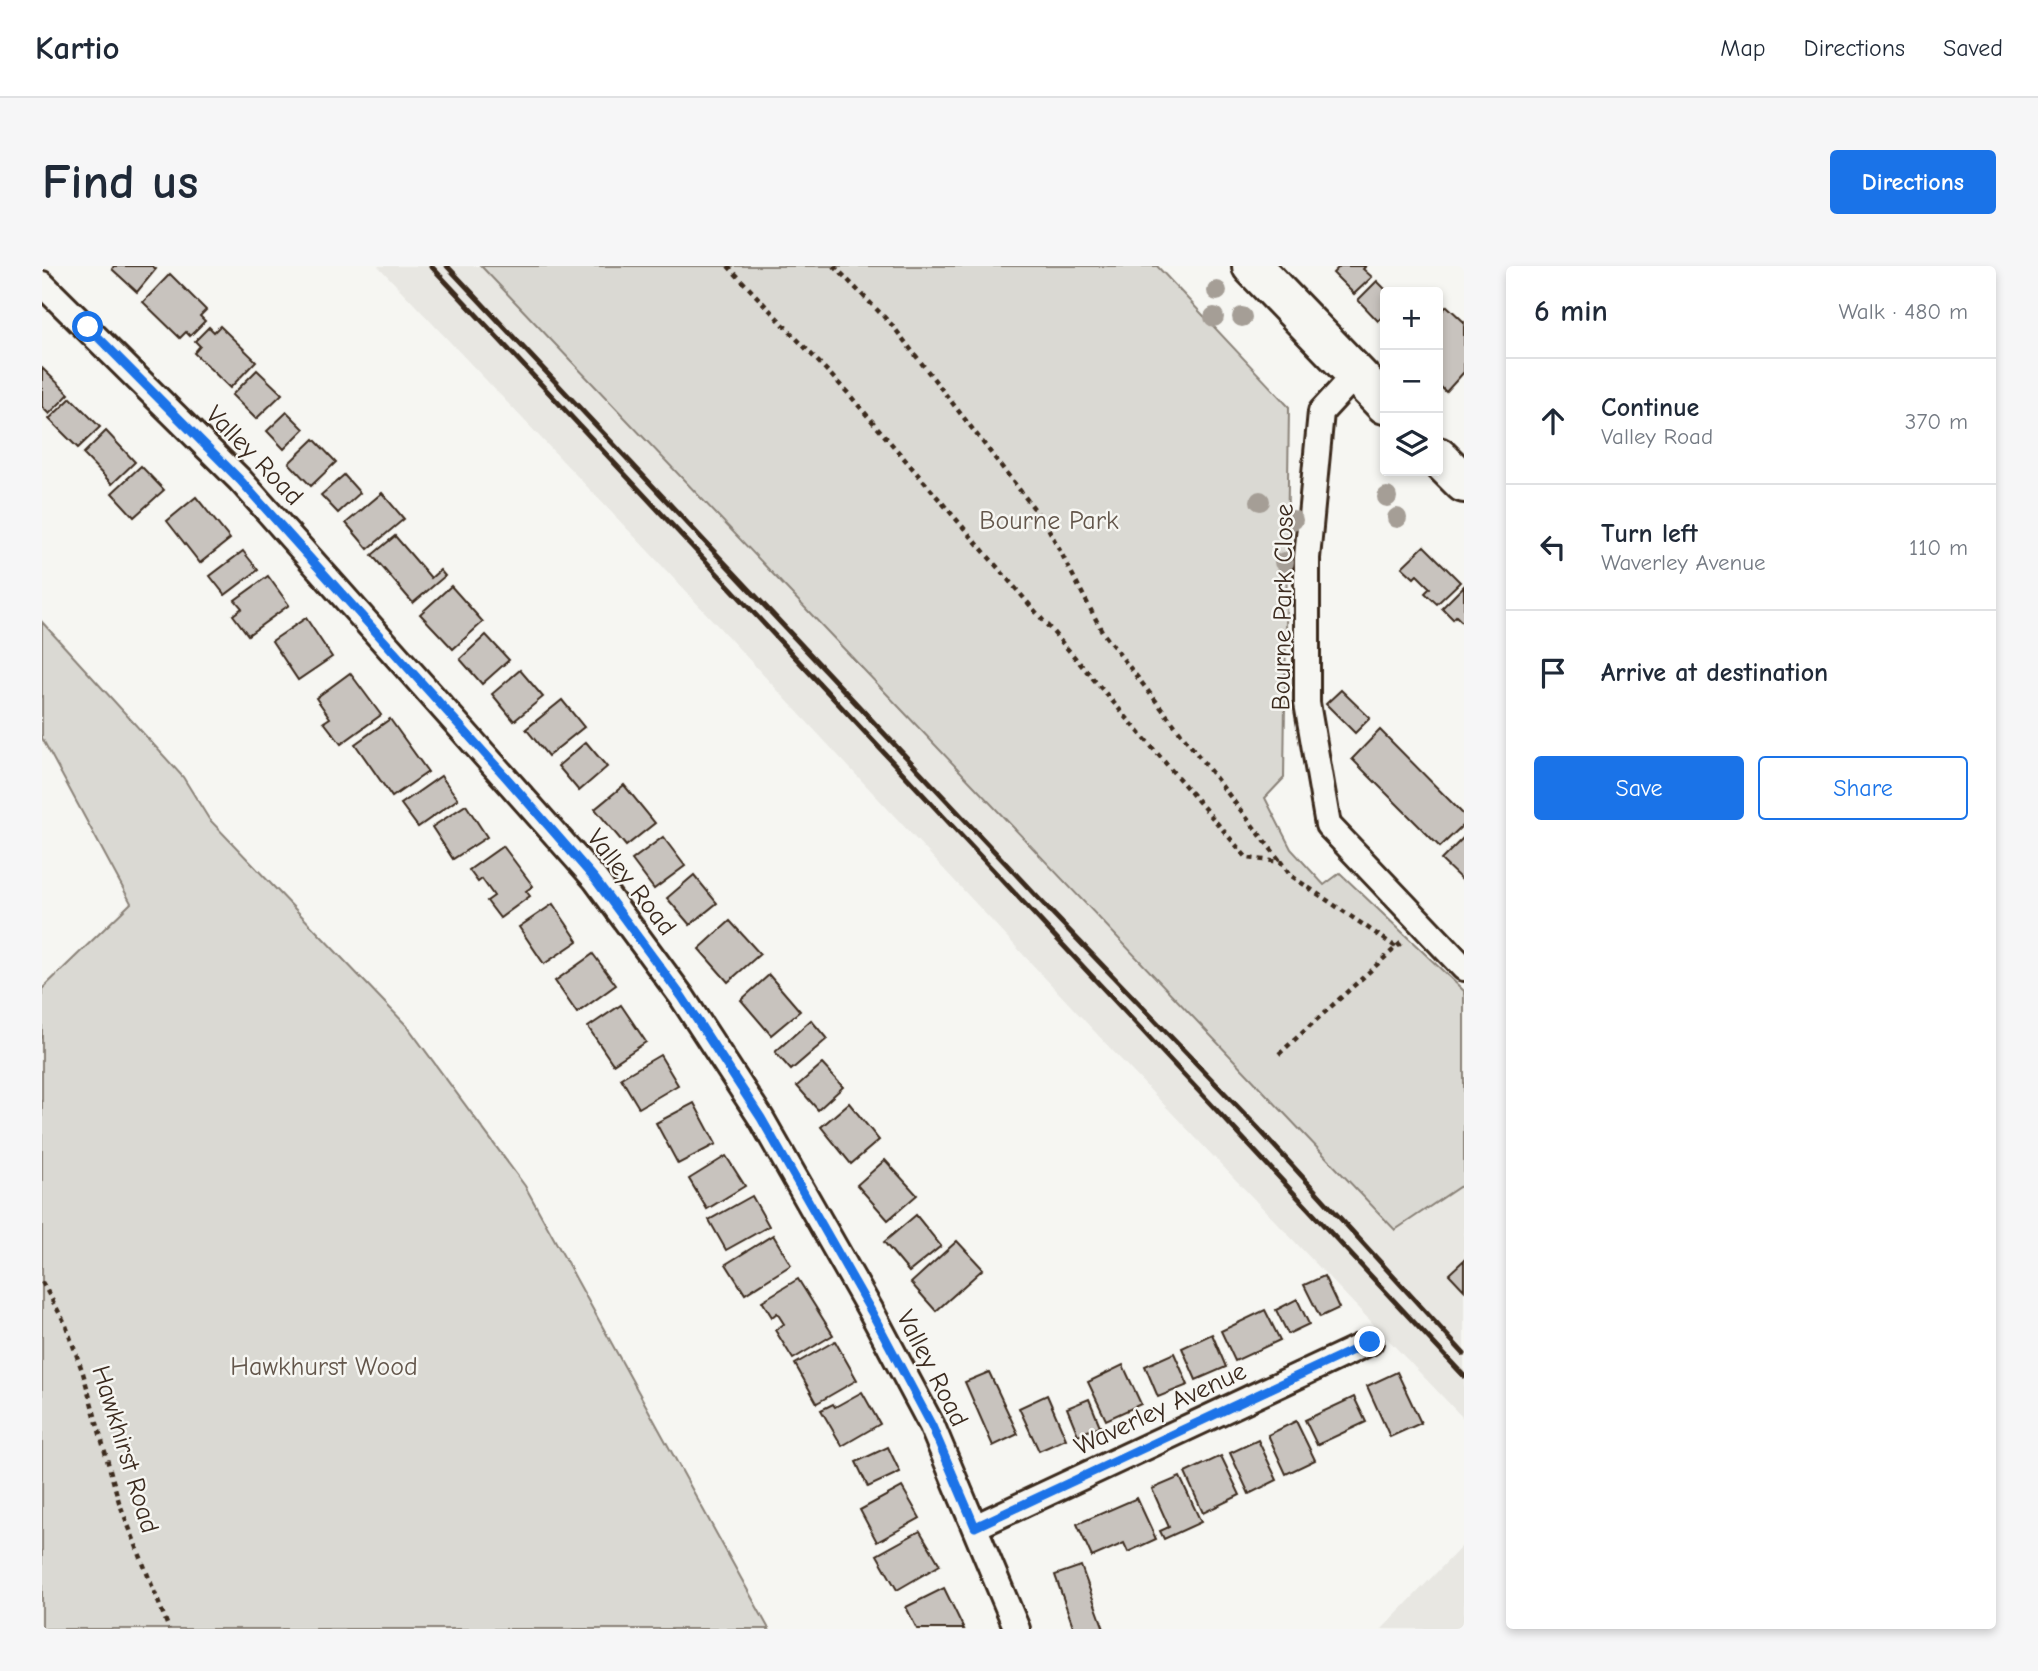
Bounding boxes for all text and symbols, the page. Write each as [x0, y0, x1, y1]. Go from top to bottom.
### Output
text: Kartio [35, 29, 120, 67]
text: Map [1720, 34, 1766, 62]
text: Directions [1804, 34, 1905, 62]
text: Saved [1943, 34, 2003, 62]
button: Directions [1830, 150, 1996, 214]
text: Find us [42, 154, 198, 210]
map controls [1380, 287, 1443, 476]
button: + [1380, 287, 1443, 350]
text: 6 min [1534, 294, 1608, 329]
text: Walk · 480 m [1838, 298, 1968, 325]
route start [72, 311, 103, 342]
button: − [1380, 350, 1443, 413]
text: Continue [1601, 393, 1699, 423]
street label: Valley Road [199, 400, 309, 512]
icon: ahead [1534, 402, 1572, 440]
text: 370 m [1905, 408, 1968, 435]
button: layers [1380, 413, 1443, 476]
text: Valley Road [1601, 423, 1713, 450]
street label: Bourne Park Close [1266, 503, 1300, 711]
park label: Bourne Park [979, 506, 1119, 536]
text: Turn left [1601, 519, 1698, 549]
icon: left [1534, 528, 1572, 566]
text: 110 m [1909, 534, 1968, 561]
text: Waverley Avenue [1601, 549, 1766, 576]
icon: arrive [1534, 654, 1572, 692]
text: Arrive at destination [1601, 658, 1828, 688]
button: Save [1534, 756, 1744, 820]
button: Share [1758, 756, 1968, 820]
street label: Valley Road [580, 823, 682, 942]
street label: Valley Road [890, 1305, 974, 1432]
route end [1354, 1326, 1385, 1357]
park label: Hawkhurst Wood [230, 1352, 418, 1382]
street label: Waverley Avenue [1070, 1356, 1251, 1462]
street label: Hawkhirst Road [85, 1362, 165, 1537]

